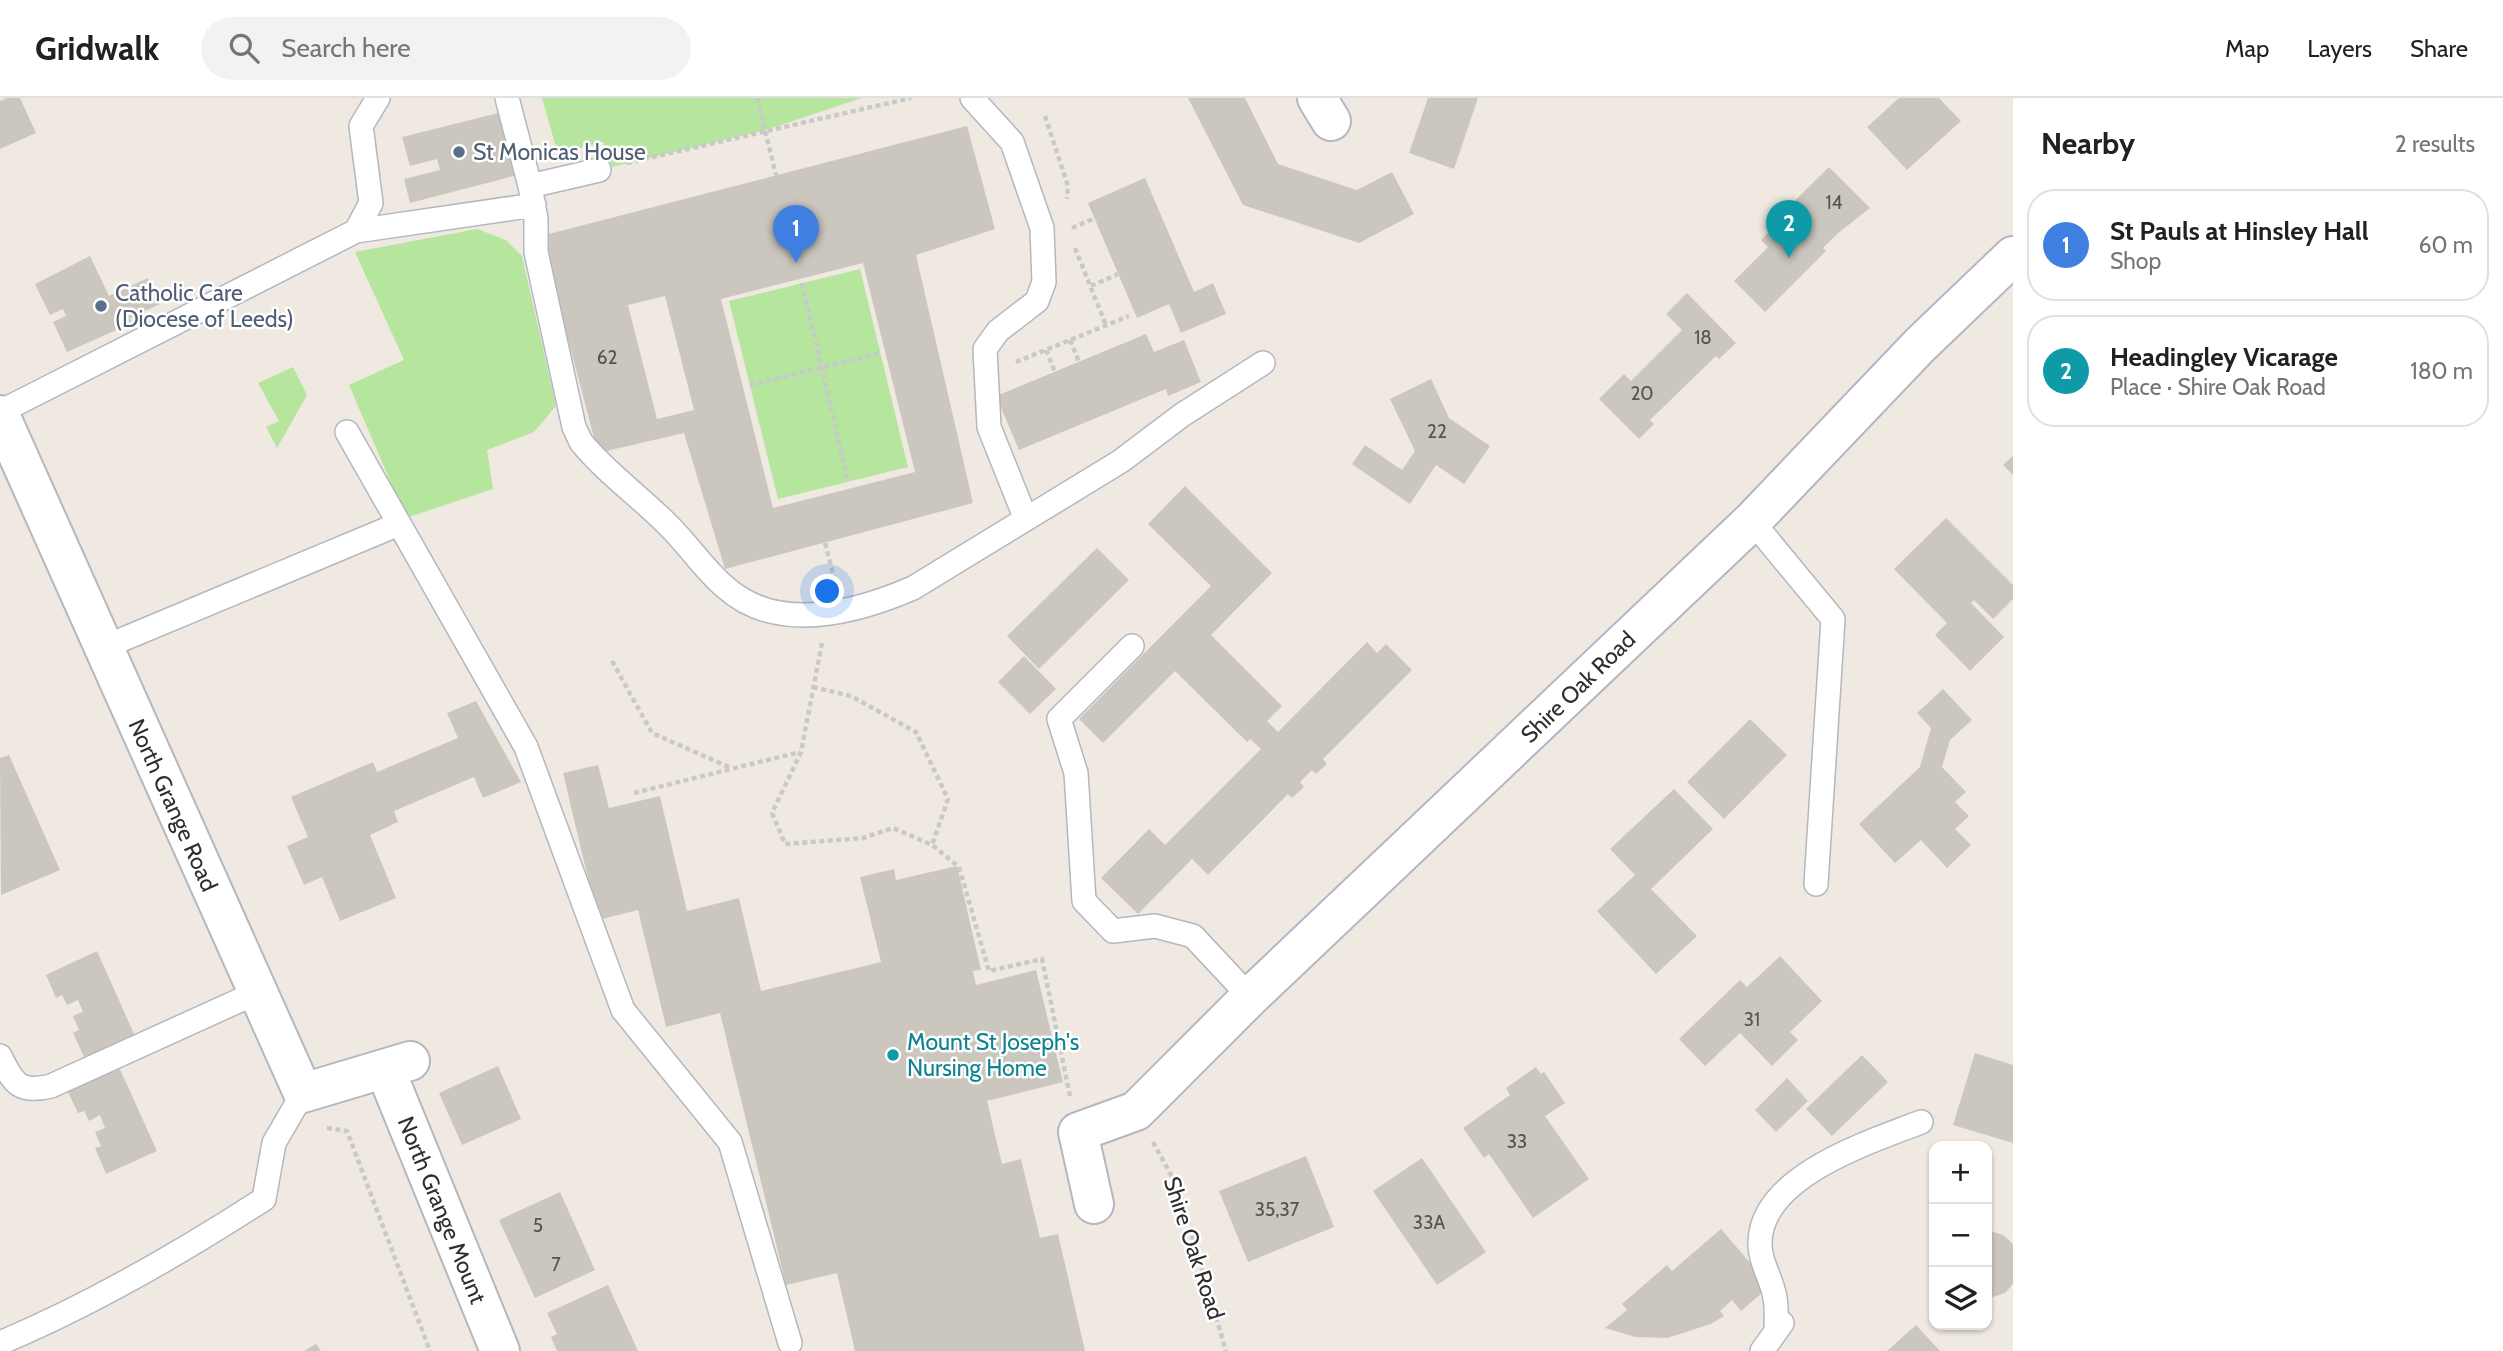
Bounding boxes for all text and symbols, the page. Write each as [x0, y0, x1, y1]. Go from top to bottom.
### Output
search box [201, 17, 691, 80]
text: Gridwalk [35, 28, 159, 68]
icon: search [225, 29, 263, 67]
text: Search here [281, 32, 410, 64]
text: Map [2225, 34, 2269, 63]
text: Layers [2307, 34, 2372, 63]
text: Share [2410, 34, 2468, 63]
text: Nearby [2041, 125, 2135, 162]
text: 2 results [2395, 130, 2475, 158]
place label: St Monicas House [473, 138, 646, 166]
marker: St Monicas House [451, 144, 467, 160]
house number: 14 [1825, 191, 1843, 214]
pin: 2 [1766, 200, 1812, 258]
pin: 1 [773, 205, 819, 263]
text: St Pauls at Hinsley Hall [2110, 215, 2369, 247]
text: 1 [2062, 231, 2070, 259]
text: 60 m [2419, 231, 2473, 259]
text: Shop [2110, 247, 2161, 275]
place label: Catholic Care (Diocese of Leeds) [115, 279, 294, 333]
marker: Catholic Care (Diocese of Leeds) [93, 298, 109, 314]
house number: 18 [1694, 326, 1712, 349]
text: Headingley Vicarage [2110, 341, 2338, 373]
house number: 62 [597, 346, 617, 369]
text: 2 [2060, 357, 2072, 385]
text: 180 m [2410, 357, 2473, 385]
text: Place · Shire Oak Road [2110, 373, 2326, 401]
house number: 20 [1630, 382, 1654, 405]
house number: 22 [1427, 420, 1447, 443]
your location [810, 574, 844, 608]
street label: Shire Oak Road [1515, 625, 1641, 749]
street label: North Grange Road [122, 714, 224, 896]
house number: 31 [1744, 1008, 1760, 1031]
place label: Mount St Joseph's Nursing Home [907, 1028, 1079, 1082]
marker: Mount St Joseph's Nursing Home [885, 1047, 901, 1063]
street label: North Grange Mount [392, 1112, 492, 1308]
house number: 33 [1507, 1130, 1527, 1153]
map controls [1929, 1141, 1992, 1330]
button: + [1929, 1141, 1992, 1204]
street label: Shire Oak Road [1158, 1173, 1230, 1323]
house number: 35,37 [1255, 1198, 1300, 1221]
button: − [1929, 1204, 1992, 1267]
house number: 33A [1413, 1211, 1445, 1234]
house number: 5 [533, 1214, 543, 1237]
house number: 7 [551, 1253, 561, 1276]
button: layers [1929, 1267, 1992, 1330]

